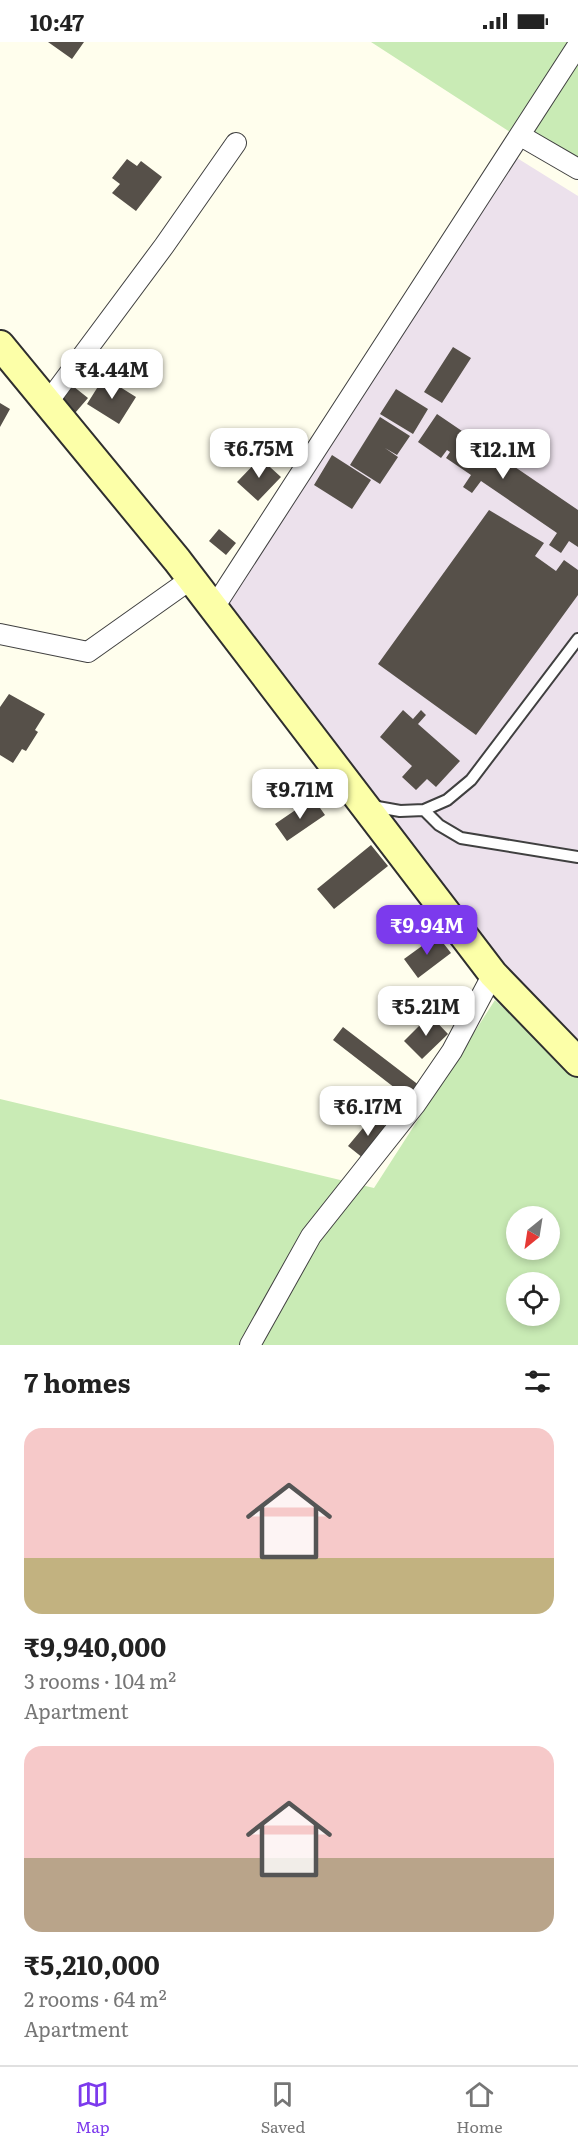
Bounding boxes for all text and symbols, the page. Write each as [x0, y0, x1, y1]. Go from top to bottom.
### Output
text: 10:47 [30, 5, 84, 38]
pin: ₹4.44M [63, 349, 161, 400]
text: ₹4.44M [75, 353, 149, 383]
pin: ₹6.75M [210, 428, 308, 479]
pin: ₹12.1M [454, 429, 552, 480]
text: ₹6.75M [224, 432, 294, 462]
text: ₹12.1M [470, 433, 536, 463]
pin: ₹9.71M [251, 769, 349, 820]
text: ₹9.71M [266, 773, 334, 803]
pin: ₹9.94M [378, 905, 476, 956]
text: ₹9.94M [390, 909, 464, 939]
pin: ₹5.21M [377, 986, 475, 1037]
text: ₹5.21M [392, 990, 460, 1020]
pin: ₹6.17M [319, 1086, 417, 1137]
text: ₹6.17M [334, 1090, 402, 1120]
north arrow [506, 1206, 560, 1260]
map controls [506, 1206, 560, 1326]
button: locate [506, 1272, 560, 1326]
text: 7 homes [24, 1362, 130, 1401]
icon: filters [521, 1365, 554, 1398]
icon: home [235, 1467, 343, 1575]
text: ₹9,940,000 [24, 1626, 166, 1665]
text: 3 rooms · 104 m² [24, 1665, 176, 1695]
text: Apartment [24, 1695, 129, 1725]
icon: home [235, 1785, 343, 1893]
text: ₹5,210,000 [24, 1944, 160, 1983]
text: 2 rooms · 64 m² [24, 1983, 167, 2013]
text: Apartment [24, 2013, 129, 2043]
tab: Map [76, 2078, 110, 2138]
tab: Saved [261, 2078, 305, 2138]
tab: Home [456, 2078, 502, 2138]

